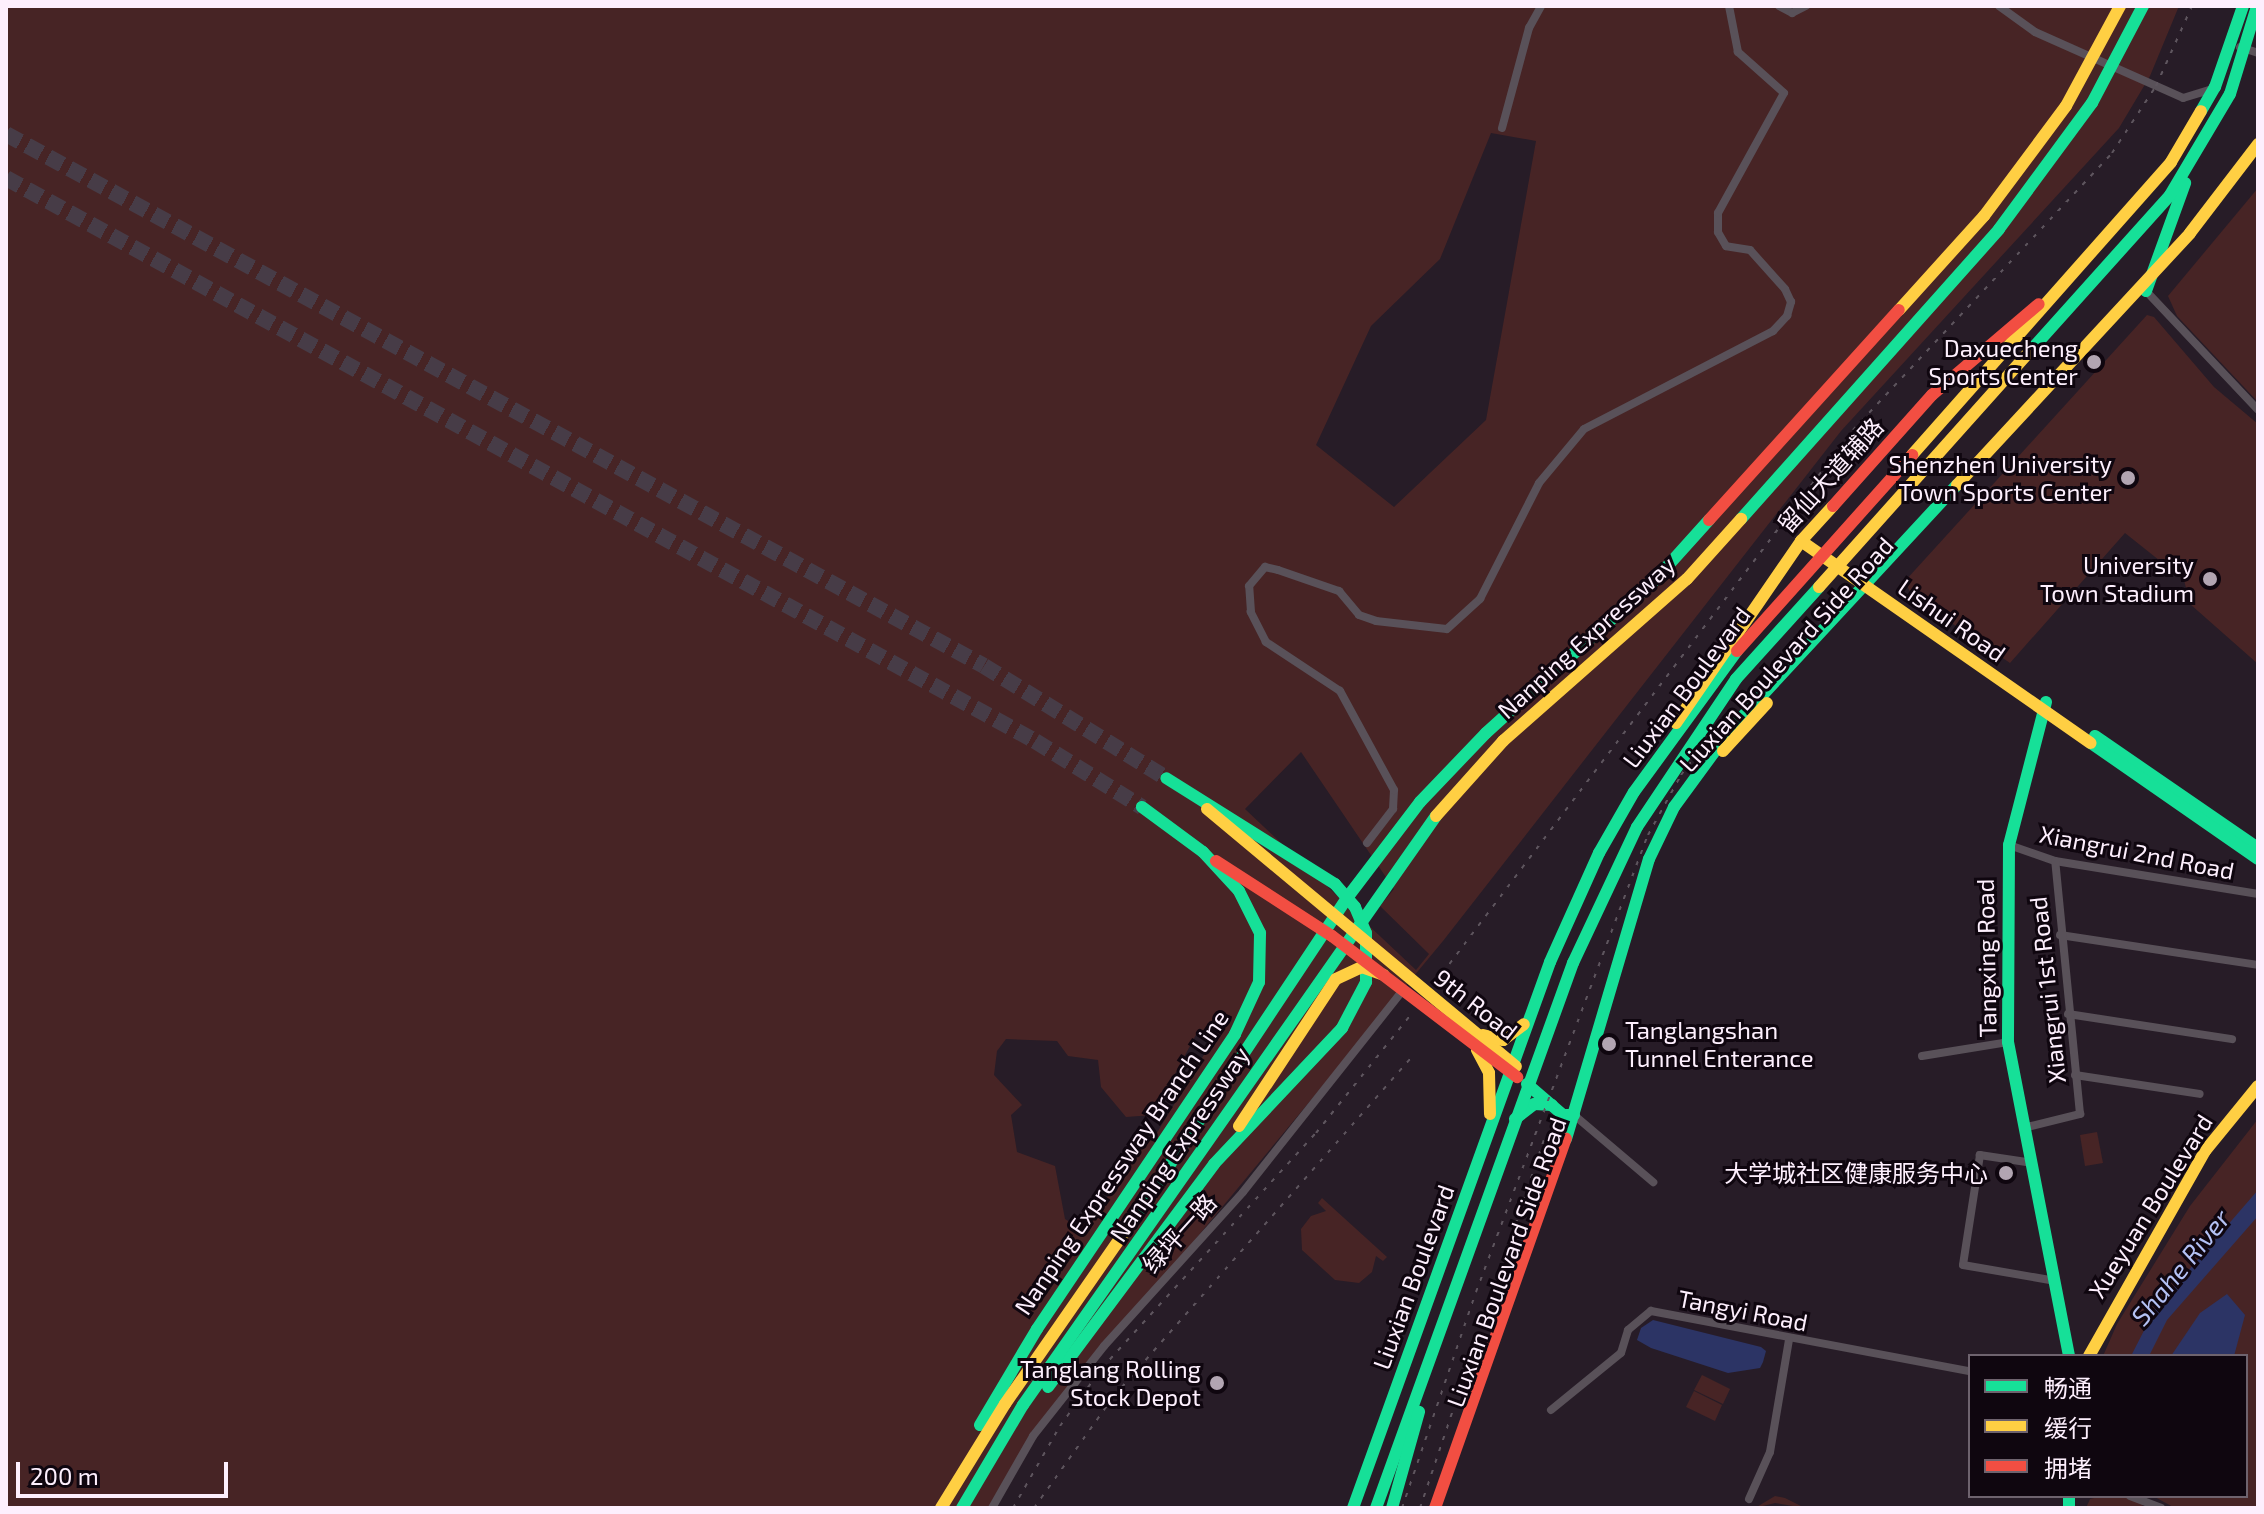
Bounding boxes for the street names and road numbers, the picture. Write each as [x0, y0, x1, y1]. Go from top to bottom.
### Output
street label: 留仙大道辅路 [1771, 412, 1889, 538]
street label: Liuxian Boulevard Side Road [1673, 531, 1899, 777]
street label: Nanping Expressway [1491, 550, 1681, 724]
street label: Lishui Road [1893, 572, 2011, 668]
street label: Liuxian Boulevard [1616, 601, 1756, 773]
street label: Xiangrui 2nd Road [2037, 819, 2237, 885]
street label: Tangxing Road [1970, 878, 2002, 1038]
street label: Xiangrui 1st Road [2023, 895, 2071, 1085]
street label: 9th Road [1429, 963, 1523, 1045]
street label: Nanping Expressway Branch Line [1008, 1004, 1234, 1320]
street label: Nanping Expressway [1103, 1041, 1255, 1247]
street label: Xueyuan Boulevard [2082, 1109, 2218, 1303]
street label: Liuxian Boulevard Side Road [1440, 1113, 1572, 1411]
street label: Liuxian Boulevard [1366, 1181, 1460, 1373]
street label: 绿坪一路 [1136, 1188, 1222, 1278]
street label: Tangyi Road [1676, 1283, 1810, 1337]

